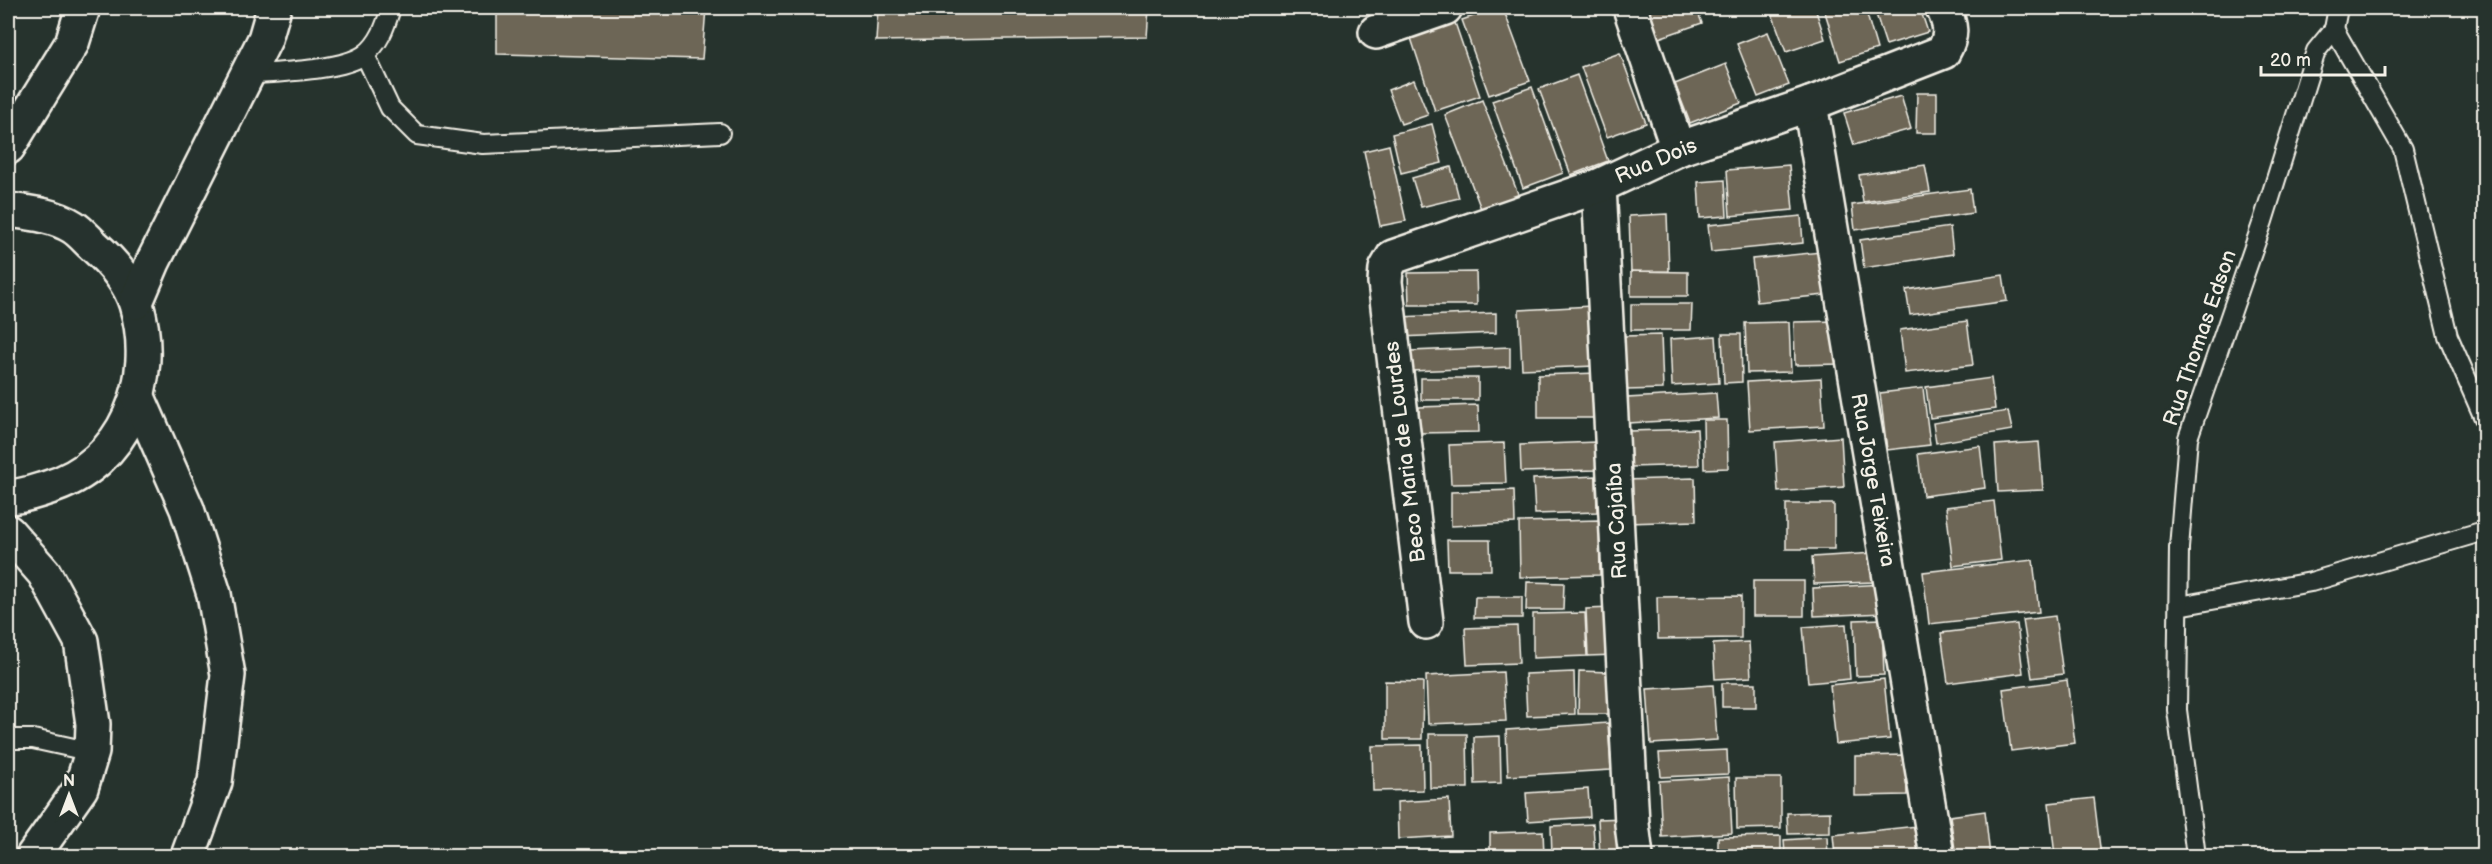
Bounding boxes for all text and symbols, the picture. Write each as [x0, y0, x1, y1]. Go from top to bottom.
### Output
scale bar [2261, 39, 2386, 77]
text: 20 m [2270, 50, 2311, 71]
street label: Rua Dois [1611, 133, 1701, 189]
street label: Rua Thomas Edson [2158, 247, 2242, 429]
street label: Beco Maria de Lourdes [1379, 340, 1431, 564]
street label: Rua Jorge Teixeira [1845, 391, 1901, 569]
street label: Rua Cajaíba [1601, 462, 1633, 580]
north arrow [39, 765, 99, 825]
text: N [63, 772, 75, 791]

